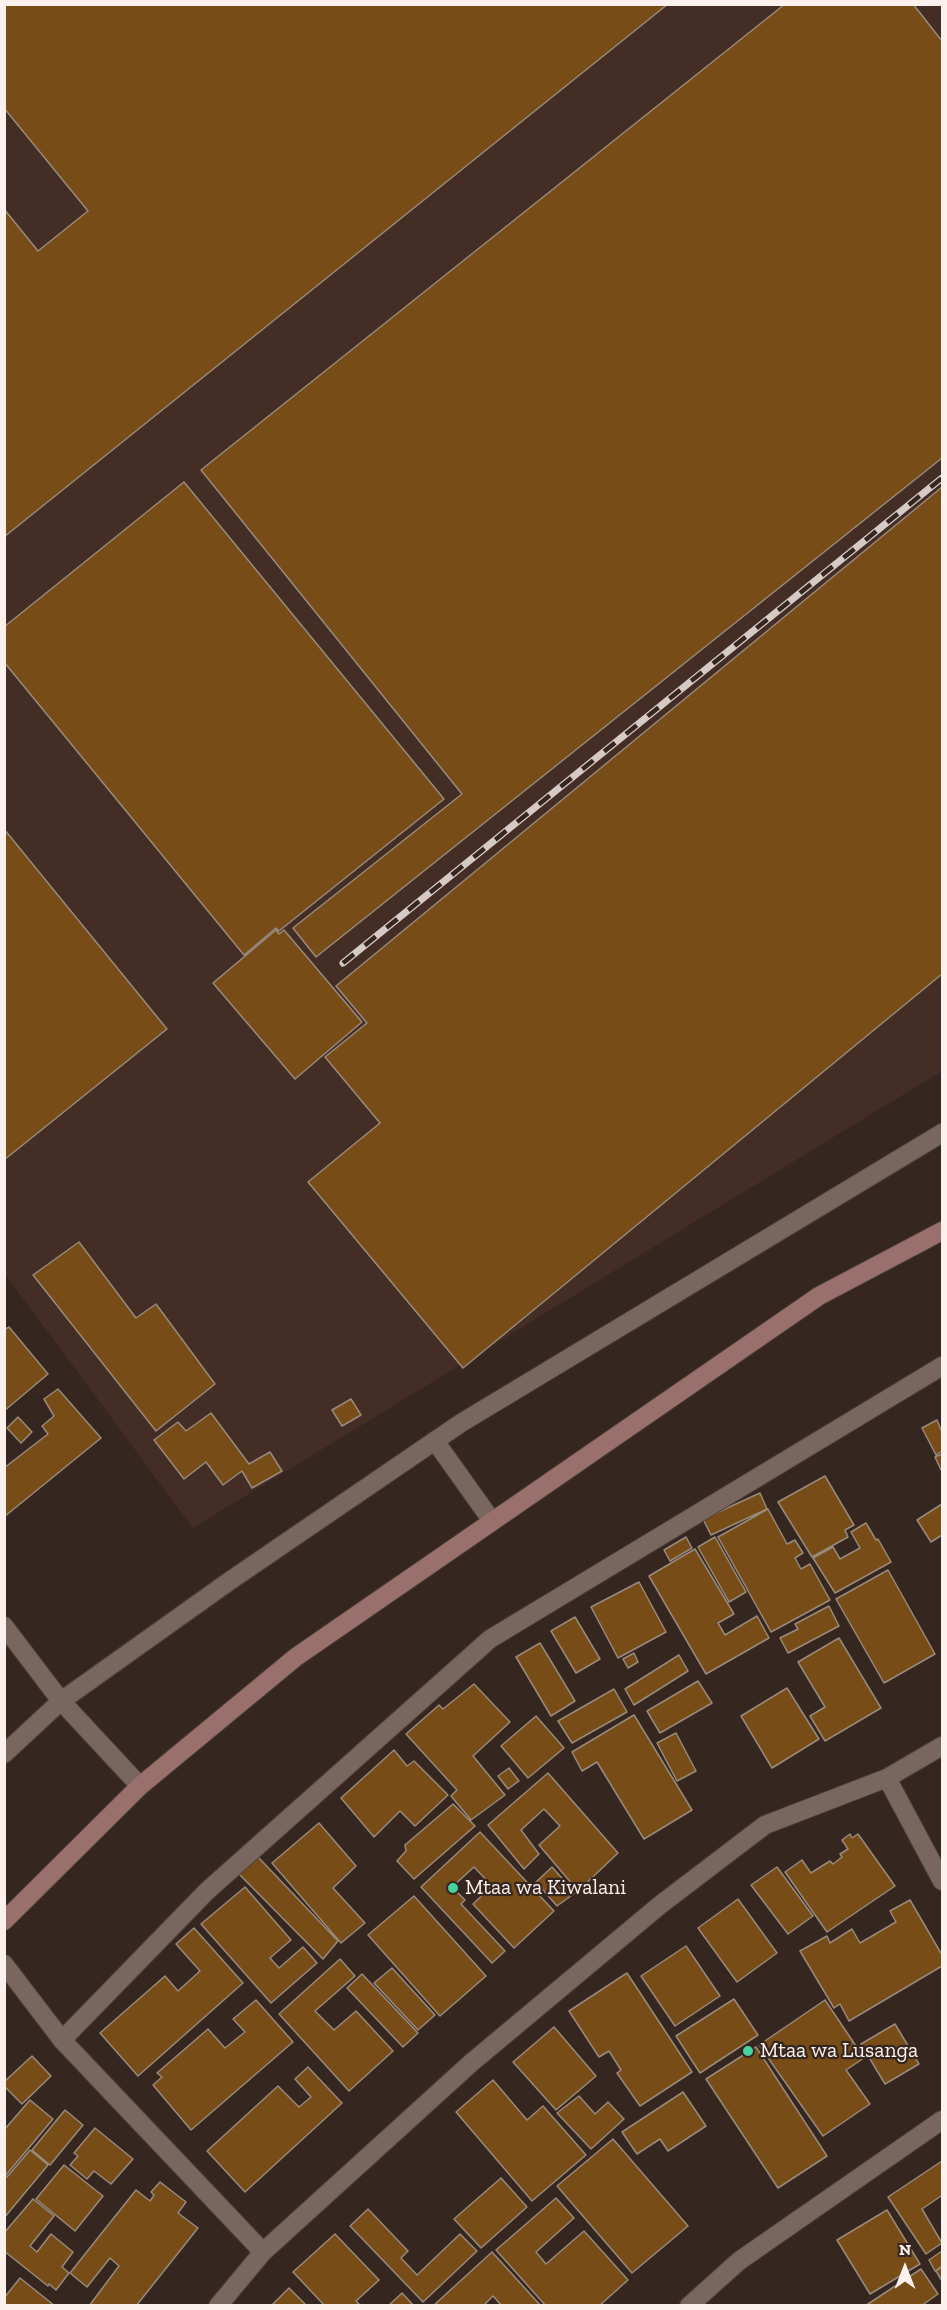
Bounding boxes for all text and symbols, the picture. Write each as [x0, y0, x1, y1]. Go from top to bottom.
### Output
place label: Mtaa wa Kiwalani [465, 1875, 626, 1901]
marker: Mtaa wa Kiwalani [446, 1881, 460, 1895]
place label: Mtaa wa Lusanga [760, 2038, 918, 2064]
marker: Mtaa wa Lusanga [741, 2044, 755, 2058]
north arrow [875, 2238, 935, 2298]
text: N [899, 2240, 911, 2259]

